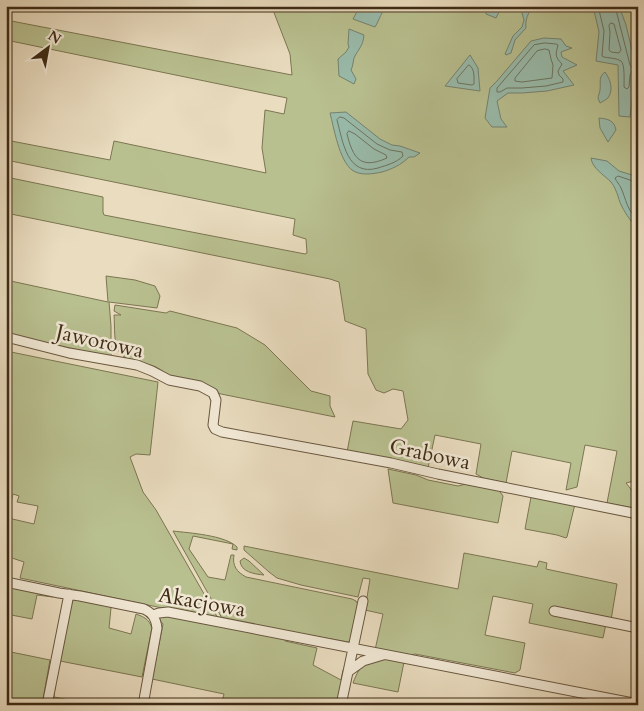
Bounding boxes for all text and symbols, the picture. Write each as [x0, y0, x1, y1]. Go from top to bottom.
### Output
north arrow [22, 22, 72, 72]
text: N [44, 26, 65, 49]
street label: Jaworowa [50, 317, 147, 366]
street label: Grabowa [387, 432, 473, 477]
street label: Akacjowa [156, 581, 248, 624]

